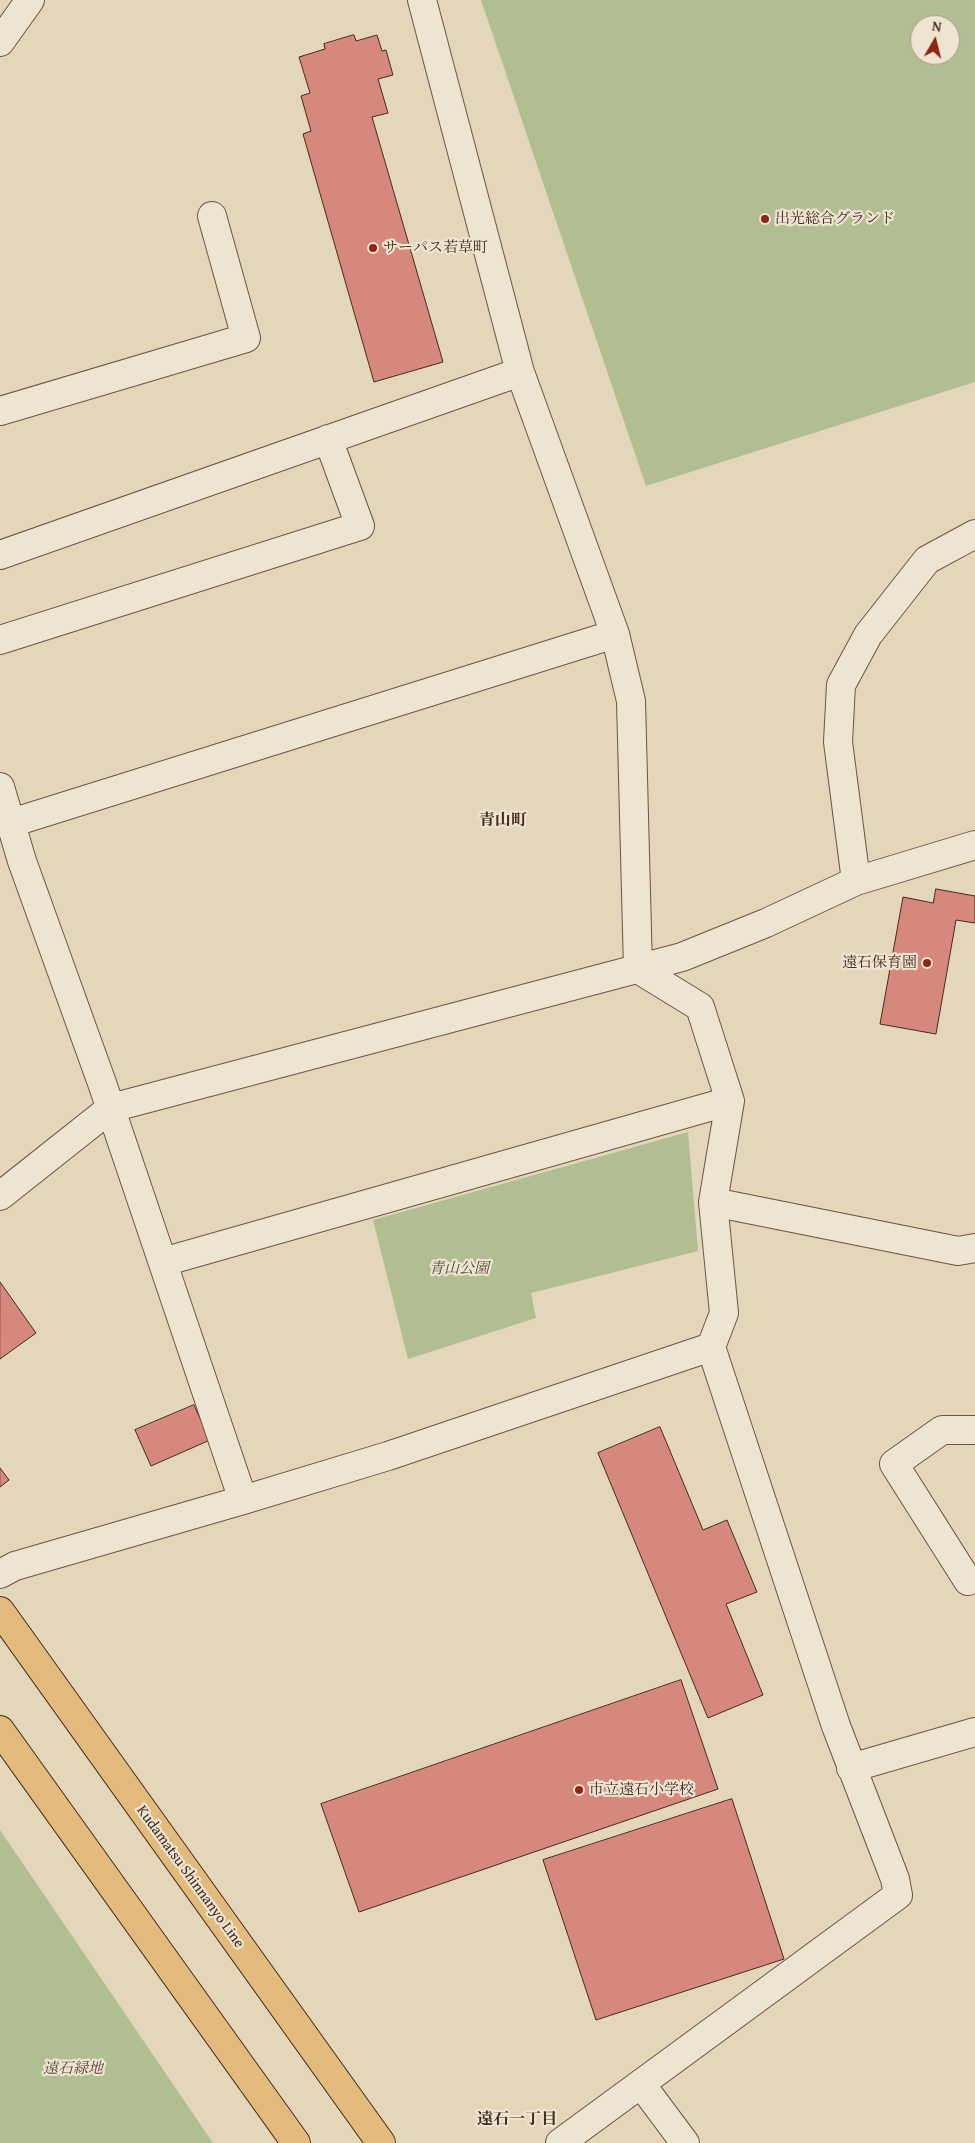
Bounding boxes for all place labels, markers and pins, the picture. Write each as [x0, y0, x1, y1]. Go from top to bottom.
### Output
place label: 出光総合グランド [775, 210, 895, 228]
marker: 出光総合グランド [759, 213, 771, 225]
place label: サーパス若草町 [383, 239, 488, 257]
marker: サーパス若草町 [367, 242, 379, 254]
place label: 遠石保育園 [842, 954, 917, 972]
marker: 遠石保育園 [921, 957, 933, 969]
place label: 市立遠石小学校 [589, 1781, 694, 1799]
marker: 市立遠石小学校 [573, 1784, 585, 1796]

